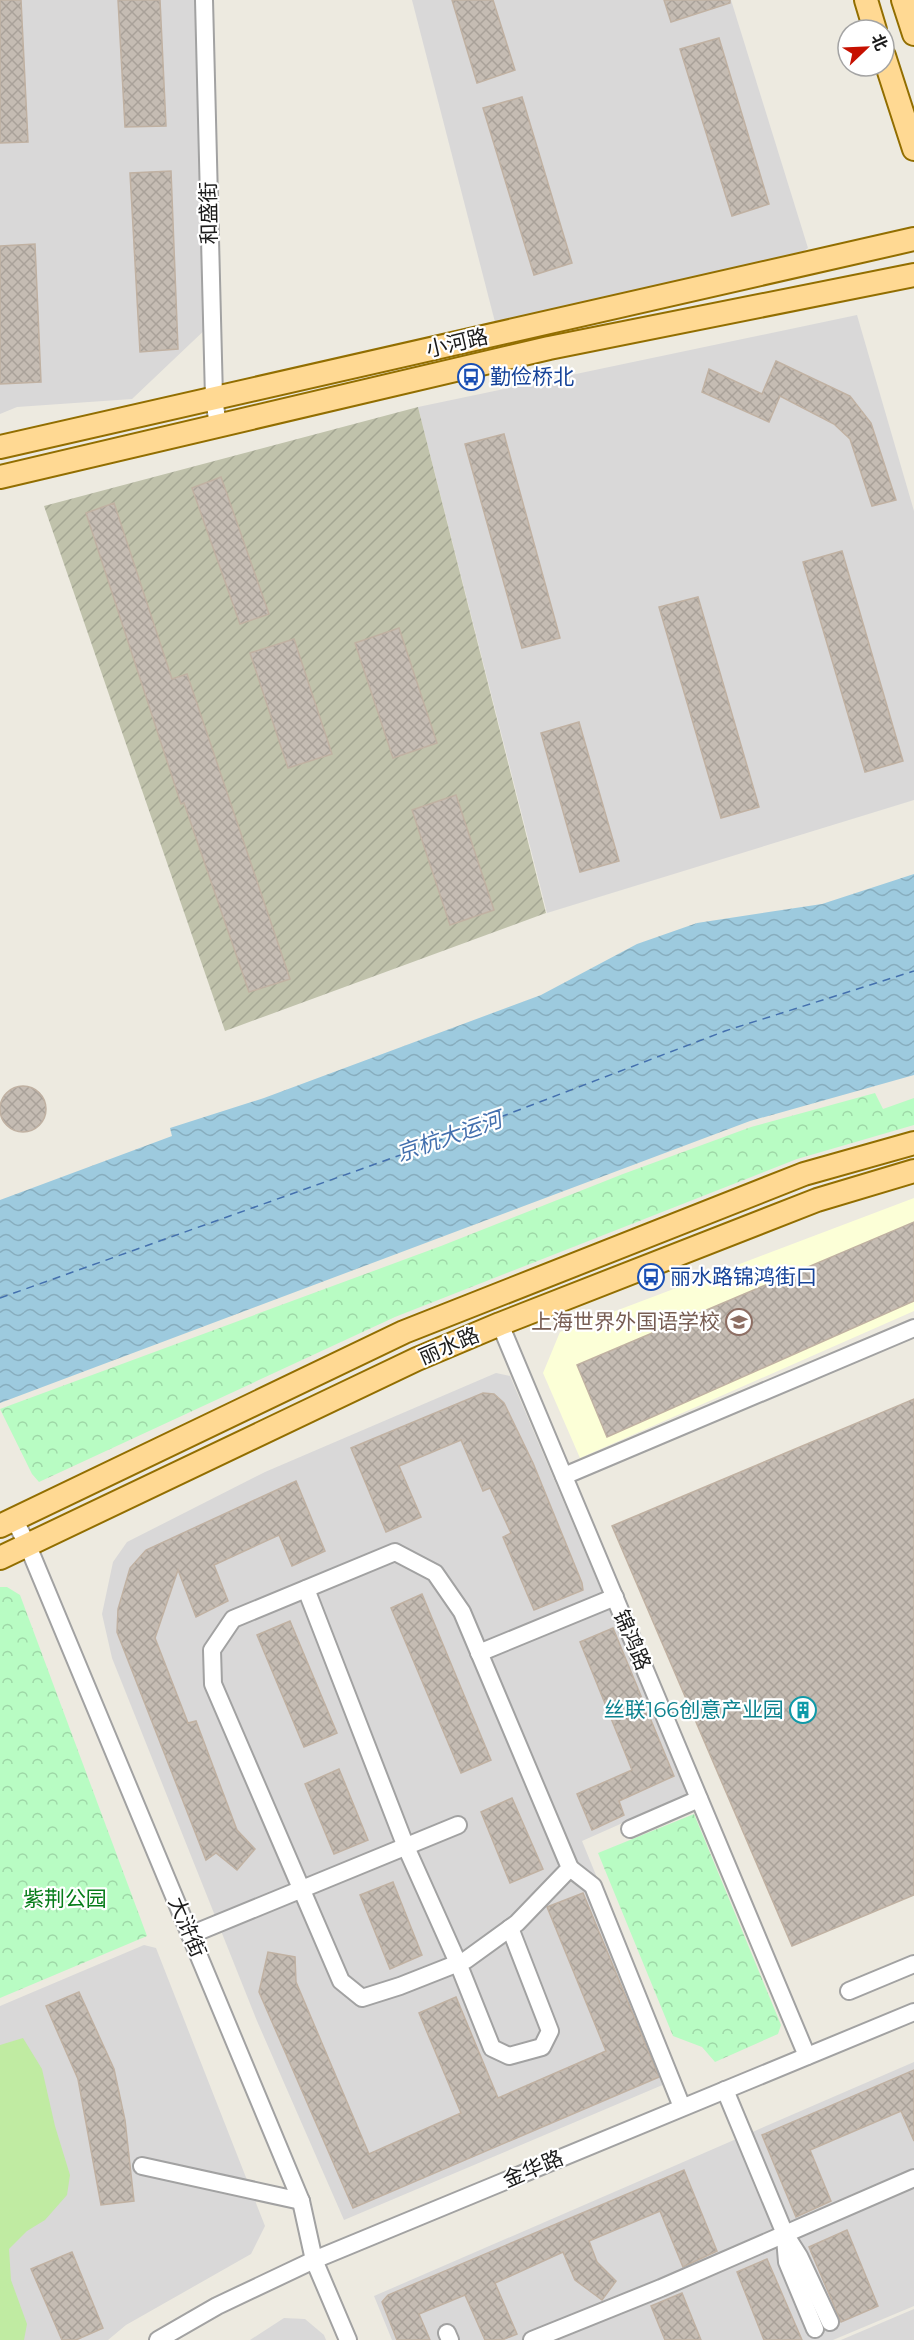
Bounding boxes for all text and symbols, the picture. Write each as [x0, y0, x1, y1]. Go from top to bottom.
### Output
north arrow [836, 18, 896, 78]
text: 北 [867, 31, 891, 53]
street label: 和盛街 [195, 181, 222, 245]
street label: 小河路 [423, 323, 490, 362]
bus stop icon: 勤俭桥北 [456, 362, 486, 392]
place label: 勤俭桥北 [490, 364, 574, 389]
water label: 京杭大运河 [393, 1105, 509, 1167]
bus stop icon: 丽水路锦鸿街口 [636, 1262, 666, 1292]
place label: 丽水路锦鸿街口 [670, 1264, 817, 1289]
school or university icon: 上海世界外国语学校 [724, 1307, 754, 1337]
place label: 上海世界外国语学校 [531, 1309, 720, 1334]
street label: 丽水路 [415, 1322, 483, 1369]
street label: 锦鸿路 [609, 1606, 656, 1674]
building icon: 丝联166创意产业园 [788, 1695, 818, 1725]
place label: 丝联166创意产业园 [604, 1697, 784, 1722]
park label: 紫荆公园 [23, 1886, 107, 1911]
street label: 大浒街 [164, 1893, 211, 1961]
street label: 金华路 [499, 2145, 567, 2192]

